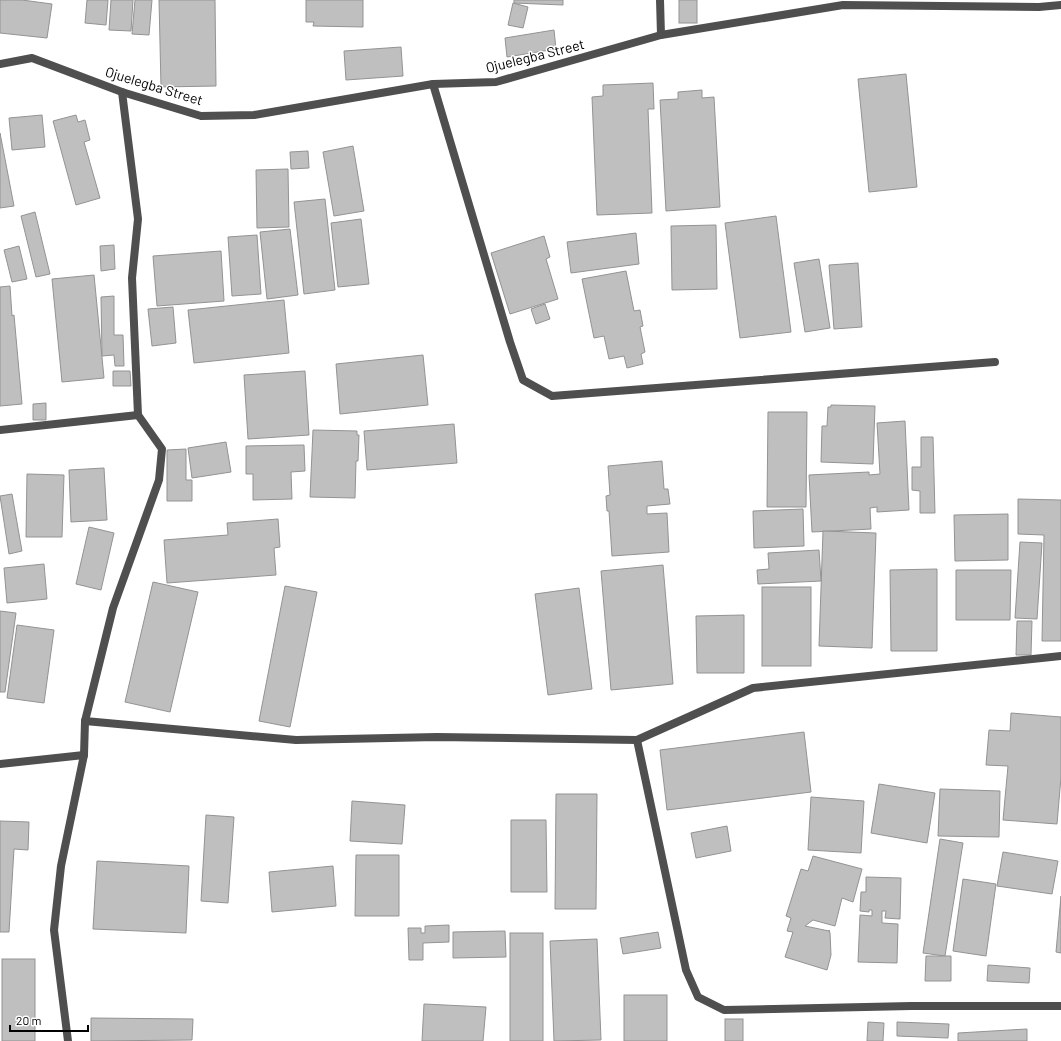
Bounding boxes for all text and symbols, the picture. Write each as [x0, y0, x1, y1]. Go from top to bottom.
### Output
street label: Ojuelegba Street [484, 35, 586, 76]
street label: Ojuelegba Street [103, 63, 205, 108]
scale bar [10, 1007, 88, 1033]
text: 20 m [16, 1013, 42, 1027]

